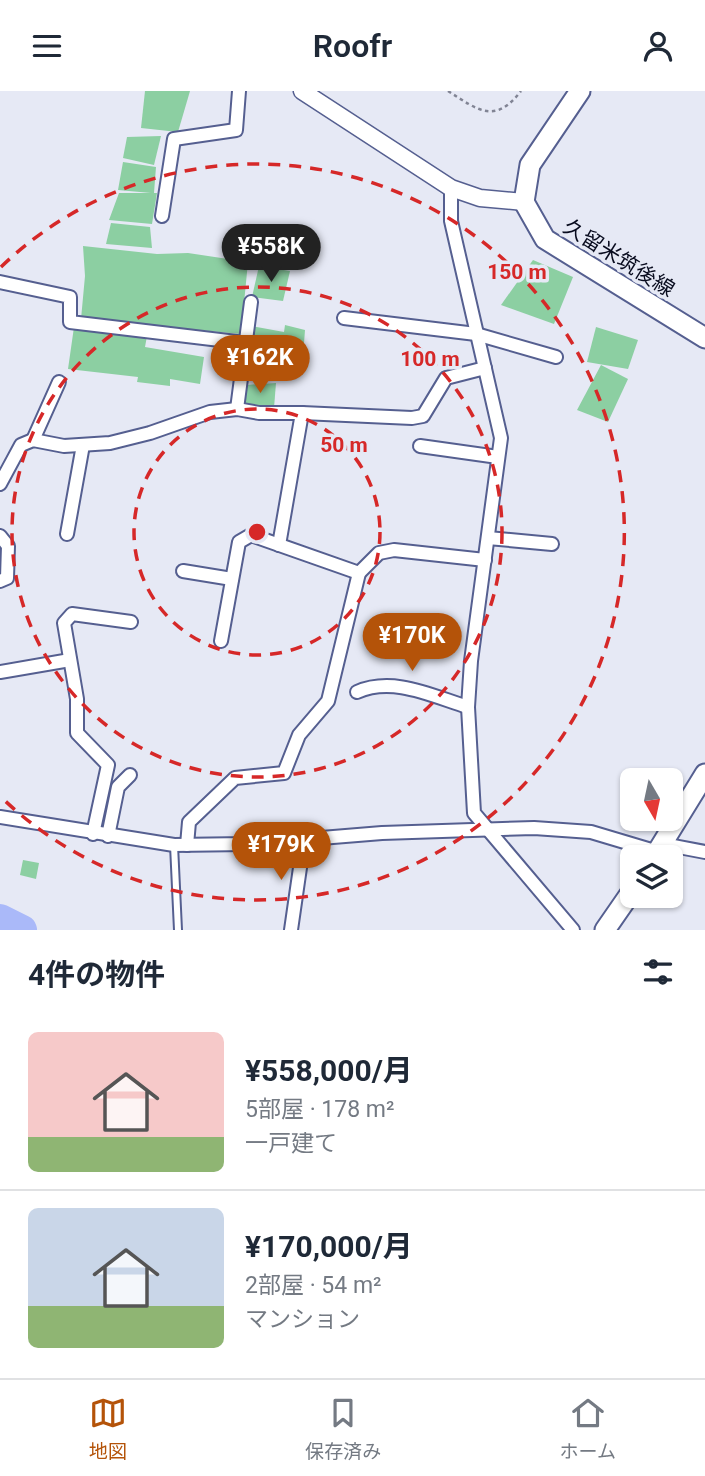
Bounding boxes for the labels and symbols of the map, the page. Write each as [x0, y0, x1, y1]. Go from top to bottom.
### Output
street label: 久留米筑後線 [559, 214, 679, 302]
pin: ¥558K [222, 225, 320, 284]
text: 150 m [487, 260, 547, 284]
pin: ¥162K [211, 335, 309, 395]
text: 100 m [400, 347, 460, 371]
text: 50 m [320, 433, 368, 457]
centre of rings [245, 520, 269, 544]
pin: ¥170K [363, 613, 461, 673]
north arrow [620, 768, 682, 831]
pin: ¥179K [232, 823, 330, 882]

